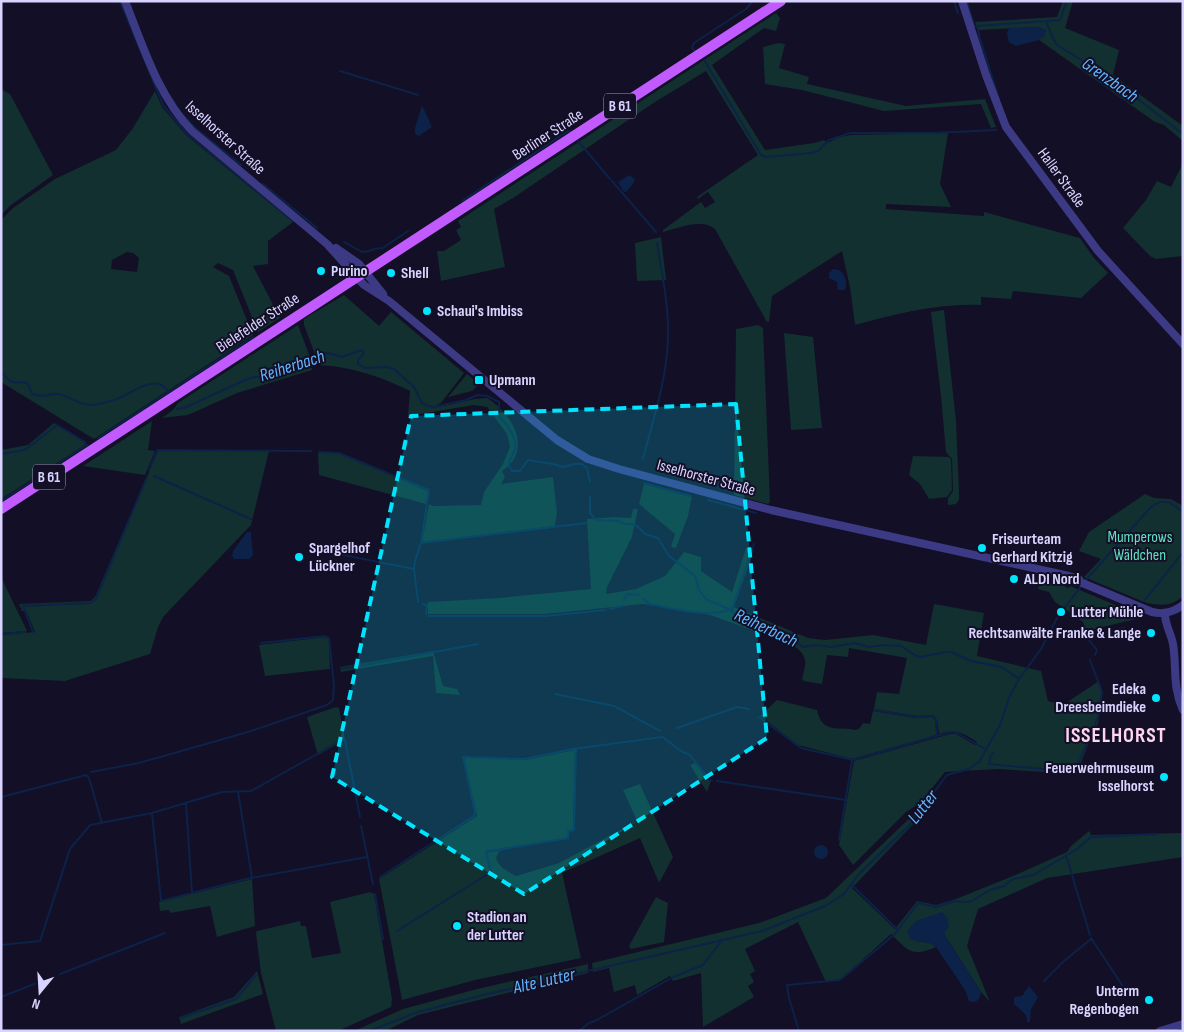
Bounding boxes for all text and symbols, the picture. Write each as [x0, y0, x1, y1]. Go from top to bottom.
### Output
water label: Grenzbach [1078, 53, 1142, 107]
road number: B 61 [604, 94, 636, 118]
street label: Isselhorster Straße [181, 97, 269, 179]
street label: Berliner Straße [509, 105, 587, 165]
street label: Haller Straße [1033, 144, 1089, 212]
place label: Purino [331, 262, 368, 281]
place label: Shell [401, 264, 429, 283]
marker: Purino [315, 265, 327, 277]
marker: Shell [385, 267, 397, 279]
street label: Bielefelder Straße [213, 289, 303, 357]
place label: Schaui's Imbiss [437, 302, 523, 321]
marker: Schaui's Imbiss [421, 305, 433, 317]
water label: Reiherbach [257, 346, 328, 386]
place label: Upmann [489, 371, 536, 390]
marker: Upmann [473, 374, 485, 386]
street label: Isselhorster Straße [655, 456, 757, 500]
road number: B 61 [33, 464, 65, 490]
park label: Mumperows Wäldchen [1107, 528, 1173, 565]
place label: Friseurteam Gerhard Kitzig [992, 530, 1073, 567]
place label: Spargelhof Lückner [309, 539, 371, 576]
marker: Friseurteam Gerhard Kitzig [976, 542, 988, 554]
marker: Spargelhof Lückner [293, 551, 305, 563]
place label: ALDI Nord [1023, 570, 1080, 589]
marker: ALDI Nord [1008, 573, 1020, 585]
place label: Lutter Mühle [1071, 603, 1144, 622]
water label: Reiherbach [731, 604, 801, 652]
marker: Lutter Mühle [1055, 606, 1067, 618]
place label: Rechtsanwälte Franke & Lange [968, 624, 1141, 643]
marker: Rechtsanwälte Franke & Lange [1145, 627, 1157, 639]
place label: Edeka Dreesbeimdieke [1055, 680, 1146, 717]
marker: Edeka Dreesbeimdieke [1150, 692, 1162, 704]
district label: ISSELHORST [1065, 723, 1167, 748]
place label: Feuerwehrmuseum Isselhorst [1045, 759, 1154, 796]
marker: Feuerwehrmuseum Isselhorst [1158, 771, 1170, 783]
water label: Lutter [903, 785, 943, 828]
place label: Stadion an der Lutter [467, 908, 527, 945]
marker: Stadion an der Lutter [451, 920, 463, 932]
water label: Alte Lutter [510, 963, 578, 999]
north arrow [15, 967, 65, 1017]
place label: Unterm Regenbogen [1069, 982, 1139, 1019]
marker: Unterm Regenbogen [1143, 994, 1155, 1006]
text: N [30, 995, 42, 1013]

